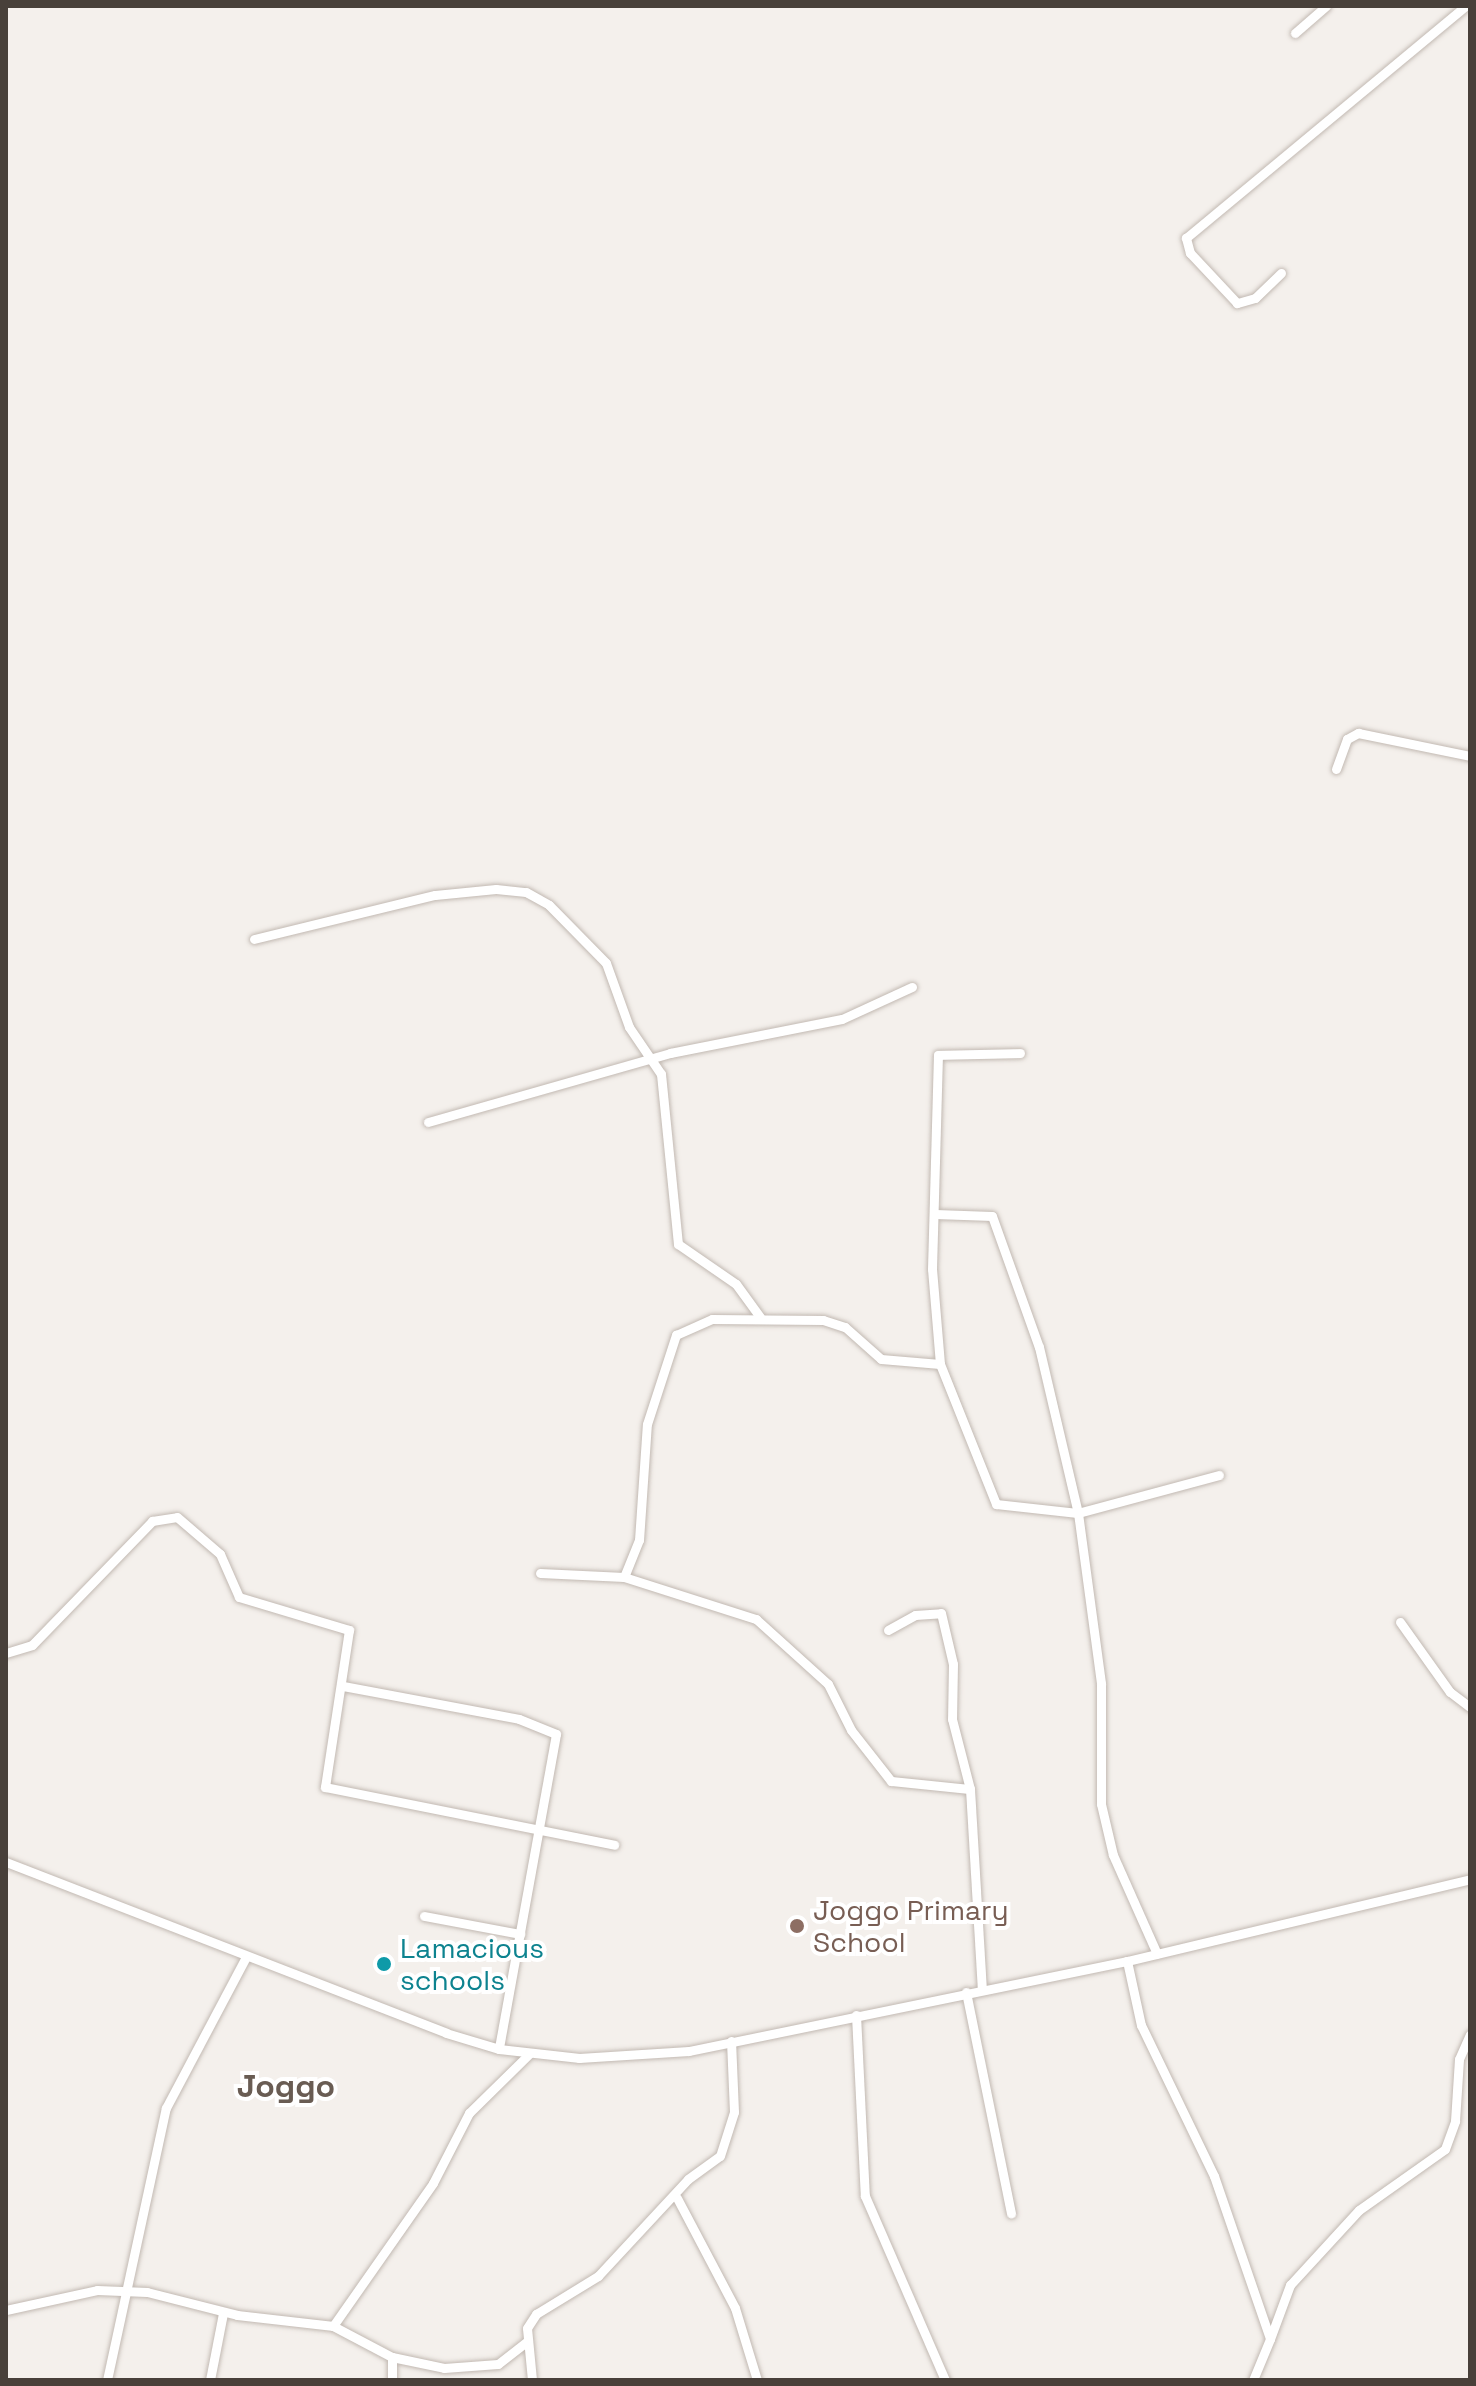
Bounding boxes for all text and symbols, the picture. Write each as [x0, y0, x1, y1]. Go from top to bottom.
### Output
place label: Joggo Primary School [813, 1893, 1009, 1959]
marker: Joggo Primary School [788, 1917, 806, 1935]
place label: Lamacious schools [400, 1931, 544, 1997]
marker: Lamacious schools [375, 1955, 393, 1973]
district label: Joggo [237, 2067, 335, 2105]

